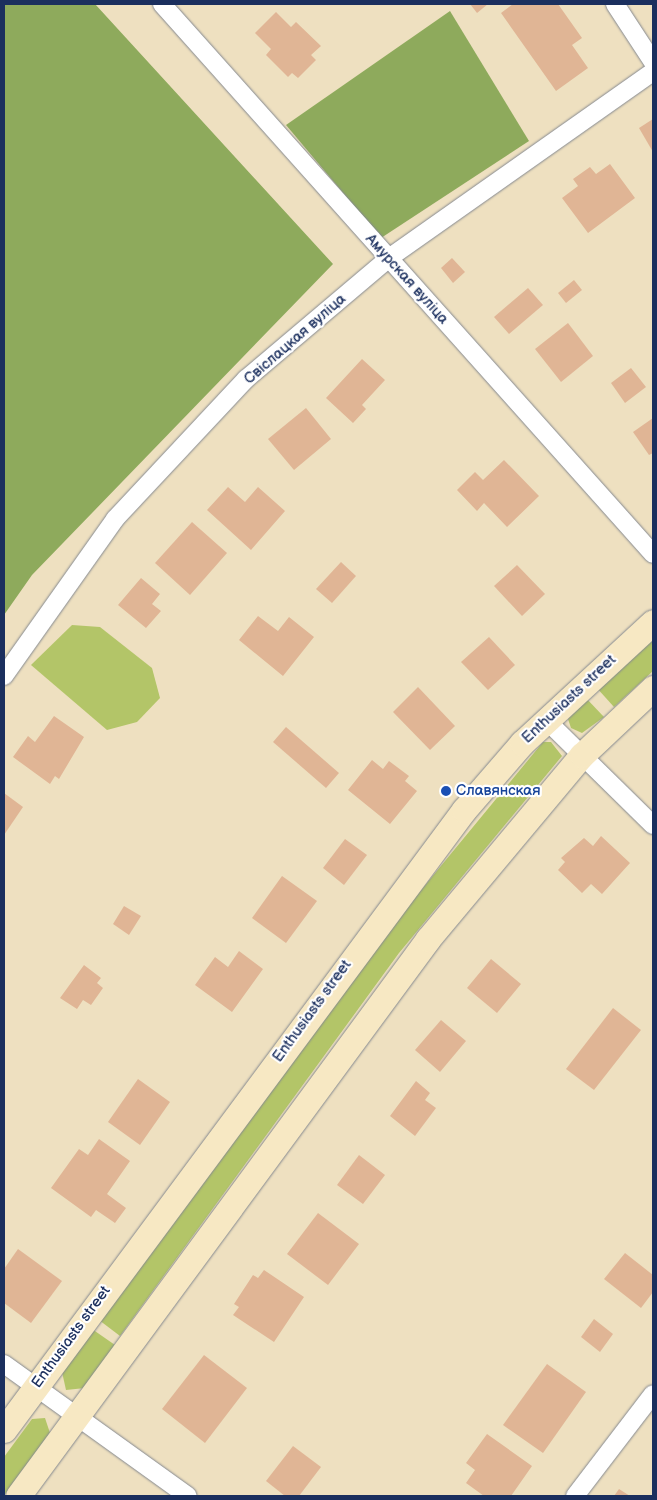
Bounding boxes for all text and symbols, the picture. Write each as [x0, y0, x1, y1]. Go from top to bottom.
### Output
street label: Амурская вуліца [362, 230, 452, 328]
street label: Свіслацкая вуліца [240, 290, 350, 388]
street label: Enthusiasts street [518, 651, 620, 747]
place label: Славянская [456, 782, 540, 800]
marker: Славянская [440, 785, 452, 797]
street label: Enthusiasts street [269, 956, 355, 1066]
street label: Enthusiasts street [28, 1282, 114, 1392]

